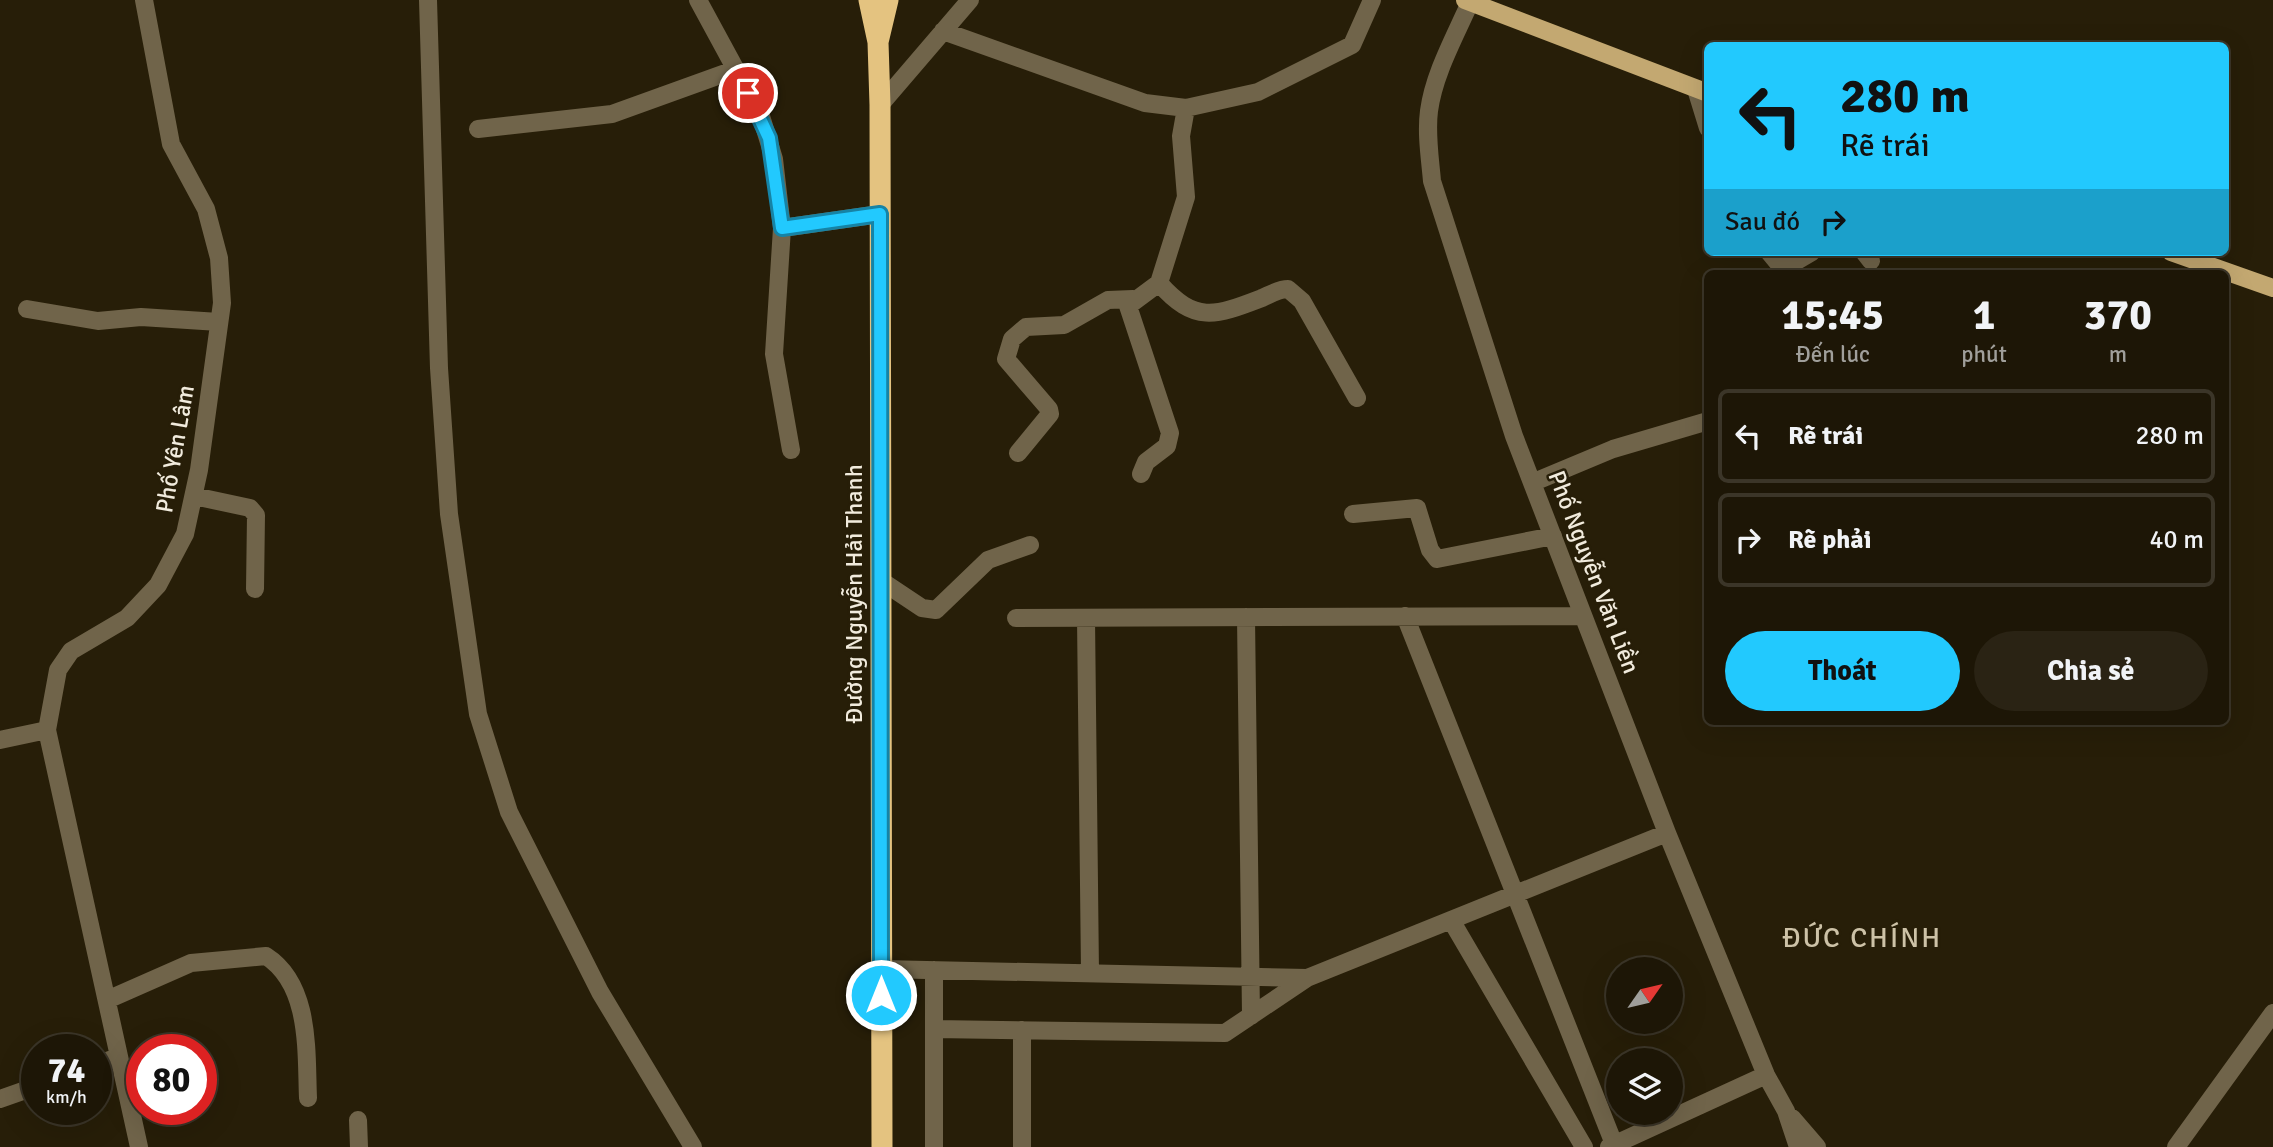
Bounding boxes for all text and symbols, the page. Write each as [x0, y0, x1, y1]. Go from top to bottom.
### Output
pin [718, 63, 778, 123]
text: 280 m [1840, 66, 1970, 126]
icon: left [1725, 70, 1816, 161]
icon: arrive [729, 74, 767, 112]
text: Rẽ trái [1840, 126, 1930, 165]
icon: right [1814, 203, 1852, 241]
text: Sau đó [1725, 206, 1800, 238]
text: 15:45 [1781, 290, 1884, 341]
text: 1 [1973, 290, 1995, 341]
text: 370 [2084, 290, 2152, 341]
text: Đến lúc [1796, 340, 1870, 369]
text: phút [1961, 340, 2007, 369]
text: m [2109, 340, 2127, 369]
street label: Phố Yên Lâm [149, 383, 201, 515]
icon: left [1729, 417, 1767, 455]
text: Rẽ trái [1788, 420, 1863, 452]
text: 280 m [2135, 420, 2204, 452]
street label: Đường Nguyễn Hải Thanh [839, 464, 869, 724]
street label: Phố Nguyễn Văn Liền [1541, 466, 1647, 678]
icon: right [1729, 521, 1767, 559]
text: Rẽ phải [1788, 524, 1872, 556]
text: 40 m [2149, 524, 2204, 556]
button: Thoát [1725, 631, 1960, 711]
button: Chia sẻ [1974, 631, 2208, 711]
district label: ĐỨC CHÍNH [1782, 921, 1942, 955]
north arrow [1606, 957, 1684, 1034]
map controls [1606, 957, 1683, 1125]
position arrow [844, 958, 918, 1032]
speed limit sign: 80 [126, 1034, 217, 1125]
button: layers [1606, 1048, 1683, 1125]
text: 74 [48, 1049, 85, 1092]
text: km/h [46, 1086, 87, 1108]

